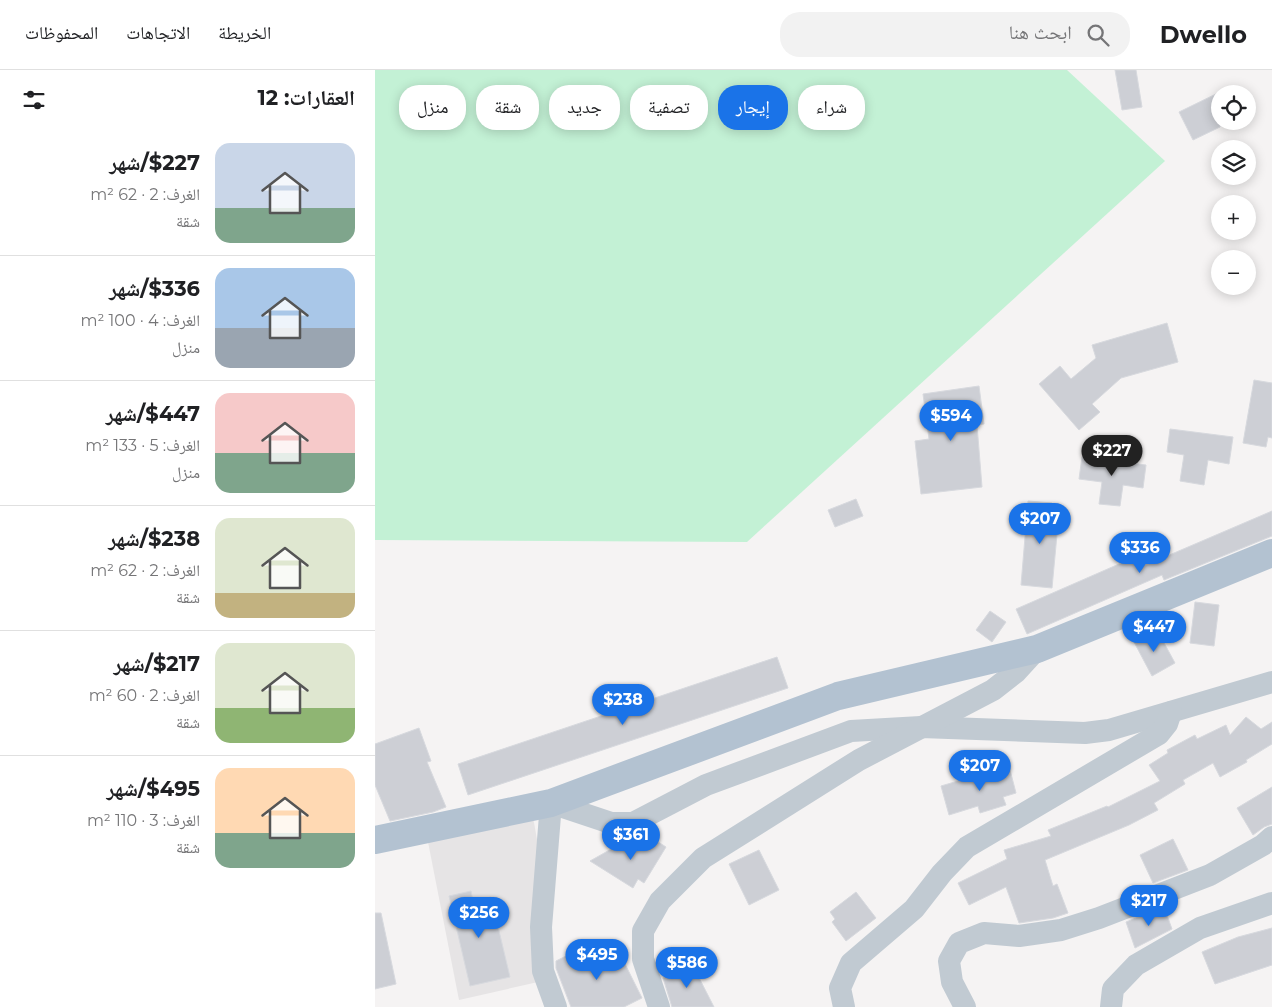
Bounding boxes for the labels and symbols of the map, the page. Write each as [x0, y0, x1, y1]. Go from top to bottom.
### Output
pin: $594 [921, 400, 981, 442]
pin: $227 [1082, 434, 1142, 477]
pin: $207 [1010, 502, 1070, 545]
pin: $336 [1110, 532, 1170, 574]
pin: $447 [1124, 610, 1184, 653]
pin: $238 [593, 684, 653, 726]
pin: $207 [950, 750, 1010, 792]
pin: $361 [601, 818, 661, 861]
pin: $217 [1119, 884, 1179, 927]
pin: $256 [449, 896, 509, 939]
pin: $495 [567, 938, 627, 981]
pin: $586 [657, 946, 717, 989]

